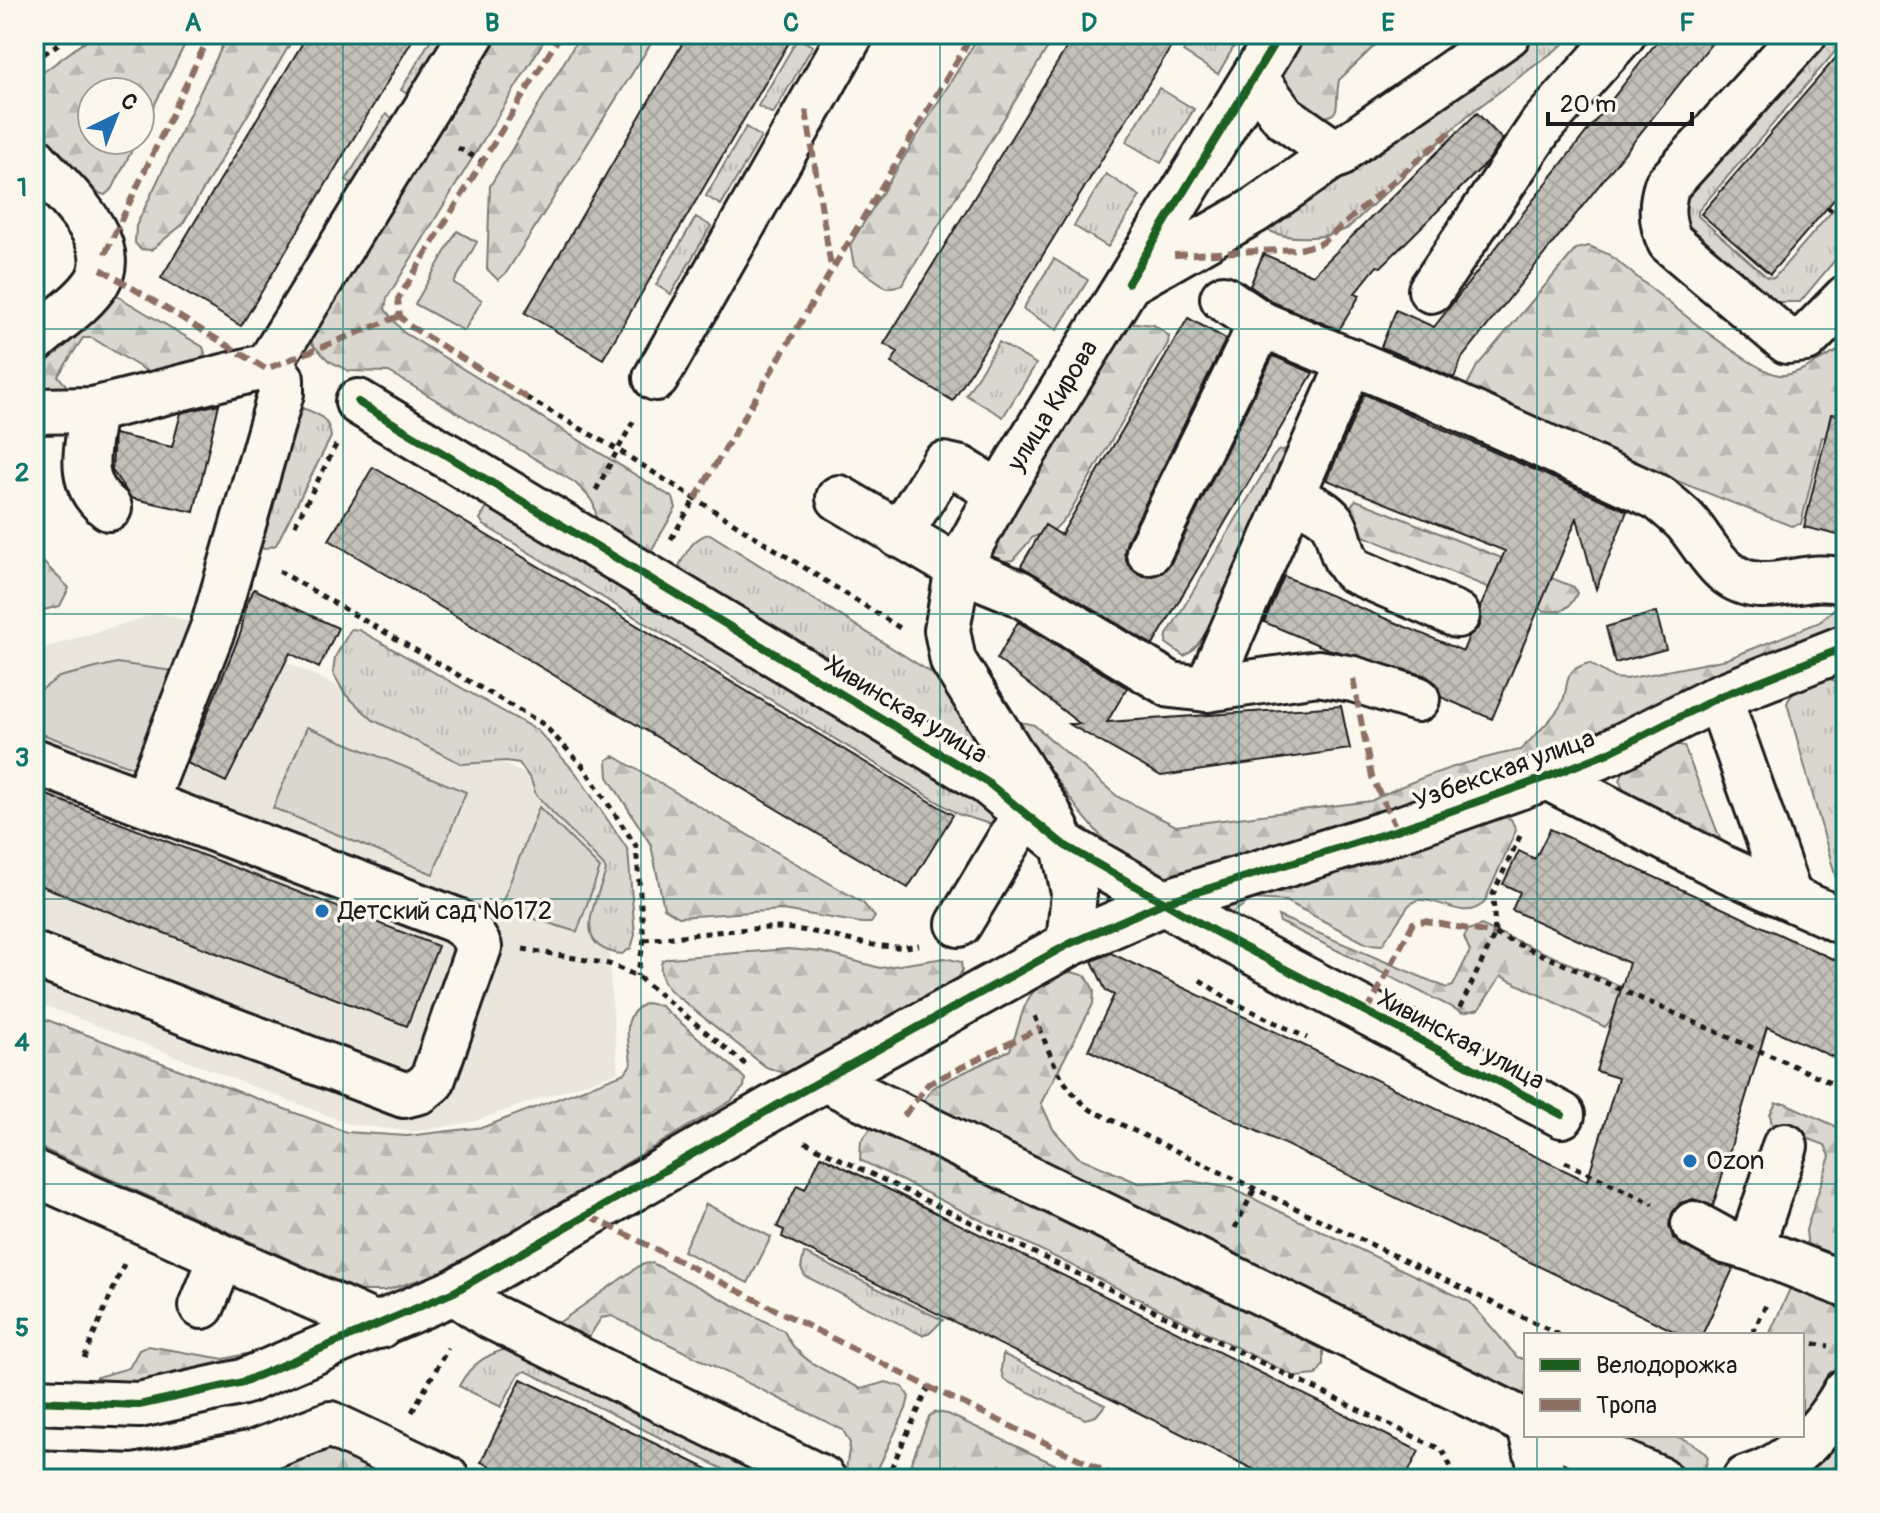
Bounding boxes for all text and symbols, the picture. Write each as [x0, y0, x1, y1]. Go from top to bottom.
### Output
text: A [185, 7, 202, 39]
text: B [485, 7, 499, 39]
text: C [783, 7, 799, 39]
text: D [1081, 7, 1097, 39]
text: E [1381, 7, 1395, 39]
text: F [1679, 7, 1695, 39]
north arrow [76, 76, 156, 156]
scale bar [1548, 76, 1692, 126]
text: С [114, 87, 144, 117]
text: 20 m [1560, 90, 1616, 119]
text: 1 [17, 172, 27, 204]
street label: улица Кирова [1000, 334, 1105, 478]
text: 2 [15, 457, 29, 489]
street label: Хивинская улица [819, 649, 993, 771]
street label: Узбекская улица [1409, 722, 1599, 818]
text: 3 [15, 742, 29, 774]
place label: Детский сад №172 [337, 895, 552, 927]
marker: Детский сад №172 [313, 902, 331, 920]
street label: Хивинская улица [1372, 983, 1550, 1097]
text: 4 [14, 1027, 30, 1059]
place label: Ozon [1706, 1145, 1764, 1177]
marker: Ozon [1681, 1152, 1699, 1170]
text: 5 [15, 1312, 29, 1344]
legend [1524, 1333, 1804, 1437]
text: Велодорожка [1596, 1351, 1737, 1380]
text: Тропа [1596, 1391, 1657, 1420]

